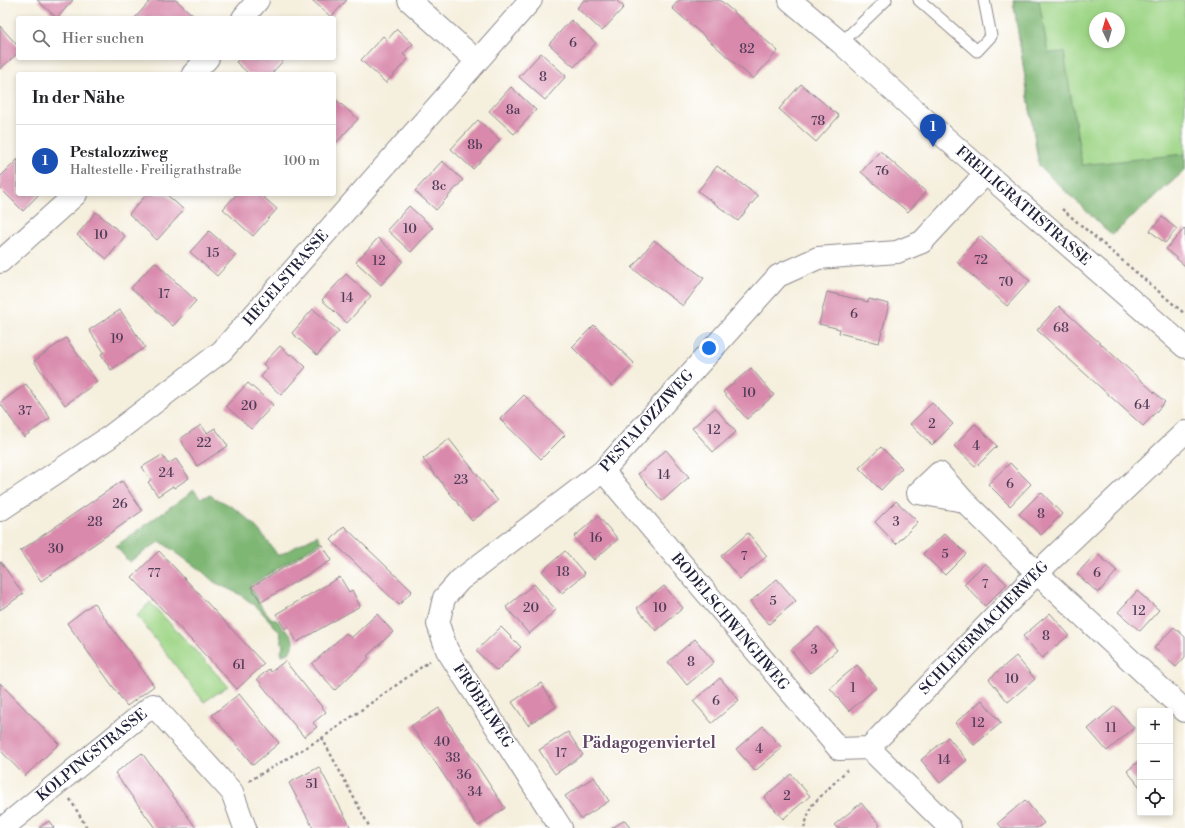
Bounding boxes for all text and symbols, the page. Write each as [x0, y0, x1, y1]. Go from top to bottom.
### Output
north arrow [1089, 12, 1125, 48]
search box [16, 16, 336, 60]
icon: search [30, 27, 52, 49]
text: Hier suchen [62, 29, 144, 48]
house number: 6 [569, 35, 577, 51]
house number: 82 [739, 41, 755, 57]
house number: 8 [539, 69, 547, 85]
text: In der Nähe [32, 87, 125, 109]
house number: 8a [506, 102, 521, 118]
house number: 78 [811, 113, 825, 129]
pin: 1 [920, 114, 946, 147]
house number: 8b [467, 137, 483, 153]
street label: FREILIGRATHSTRASSE [952, 142, 1094, 270]
text: Pestalozziweg [70, 143, 168, 162]
text: 1 [42, 153, 48, 169]
text: 100 m [284, 153, 320, 169]
text: Haltestelle · Freiligrathstraße [70, 162, 242, 178]
house number: 76 [875, 163, 889, 179]
house number: 8c [432, 178, 447, 194]
house number: 10 [403, 221, 417, 237]
street label: HEGELSTRASSE [239, 226, 333, 330]
house number: 10 [94, 227, 108, 243]
house number: 15 [207, 245, 219, 261]
house number: 72 [974, 252, 988, 268]
house number: 12 [372, 253, 386, 269]
house number: 70 [999, 274, 1014, 290]
house number: 17 [158, 286, 170, 302]
house number: 14 [341, 290, 354, 306]
house number: 6 [850, 306, 858, 322]
house number: 68 [1053, 320, 1069, 336]
house number: 19 [110, 331, 124, 347]
your location [699, 338, 719, 358]
street label: PESTALOZZIWEG [596, 366, 698, 476]
house number: 10 [742, 385, 756, 401]
house number: 64 [1134, 397, 1150, 413]
house number: 20 [241, 398, 257, 414]
house number: 37 [18, 403, 32, 419]
house number: 2 [928, 416, 936, 432]
house number: 12 [707, 422, 721, 438]
house number: 22 [197, 435, 211, 451]
house number: 4 [972, 438, 980, 454]
house number: 24 [158, 465, 174, 481]
house number: 14 [658, 467, 671, 483]
house number: 23 [454, 472, 468, 488]
house number: 6 [1006, 476, 1014, 492]
house number: 26 [112, 496, 128, 512]
house number: 8 [1037, 506, 1045, 522]
house number: 28 [87, 514, 103, 530]
house number: 3 [892, 514, 900, 530]
house number: 16 [589, 530, 603, 546]
house number: 30 [48, 541, 64, 557]
house number: 5 [941, 546, 949, 562]
house number: 7 [741, 548, 748, 564]
street label: BODELSCHWINGHWEG [666, 549, 793, 695]
street label: SCHLEIERMACHERWEG [915, 557, 1053, 699]
house number: 18 [556, 564, 570, 580]
house number: 77 [147, 565, 161, 581]
house number: 6 [1093, 565, 1101, 581]
house number: 7 [982, 576, 989, 592]
house number: 5 [769, 593, 777, 609]
house number: 20 [523, 600, 539, 616]
house number: 10 [653, 600, 667, 616]
house number: 12 [1132, 603, 1146, 619]
house number: 8 [1042, 628, 1050, 644]
house number: 3 [810, 642, 818, 658]
house number: 8 [687, 654, 695, 670]
house number: 61 [232, 657, 246, 673]
street label: FRÖBELWEG [449, 660, 518, 752]
house number: 10 [1005, 671, 1019, 687]
house number: 1 [850, 680, 856, 696]
house number: 6 [712, 693, 720, 709]
street label: KOLPINGSTRASSE [33, 704, 151, 806]
map controls [1137, 708, 1173, 816]
button: + [1137, 708, 1173, 744]
house number: 12 [971, 715, 985, 731]
house number: 11 [1105, 720, 1117, 736]
district label: Pädagogenviertel [582, 733, 716, 753]
house number: 40 [434, 734, 451, 750]
house number: 4 [755, 741, 763, 757]
button: − [1137, 744, 1173, 780]
house number: 17 [555, 745, 567, 761]
house number: 38 [445, 750, 461, 766]
house number: 14 [938, 752, 951, 768]
house number: 36 [456, 767, 472, 783]
house number: 51 [306, 776, 319, 792]
button: locate [1137, 780, 1173, 816]
house number: 34 [467, 784, 483, 800]
house number: 2 [783, 788, 791, 804]

